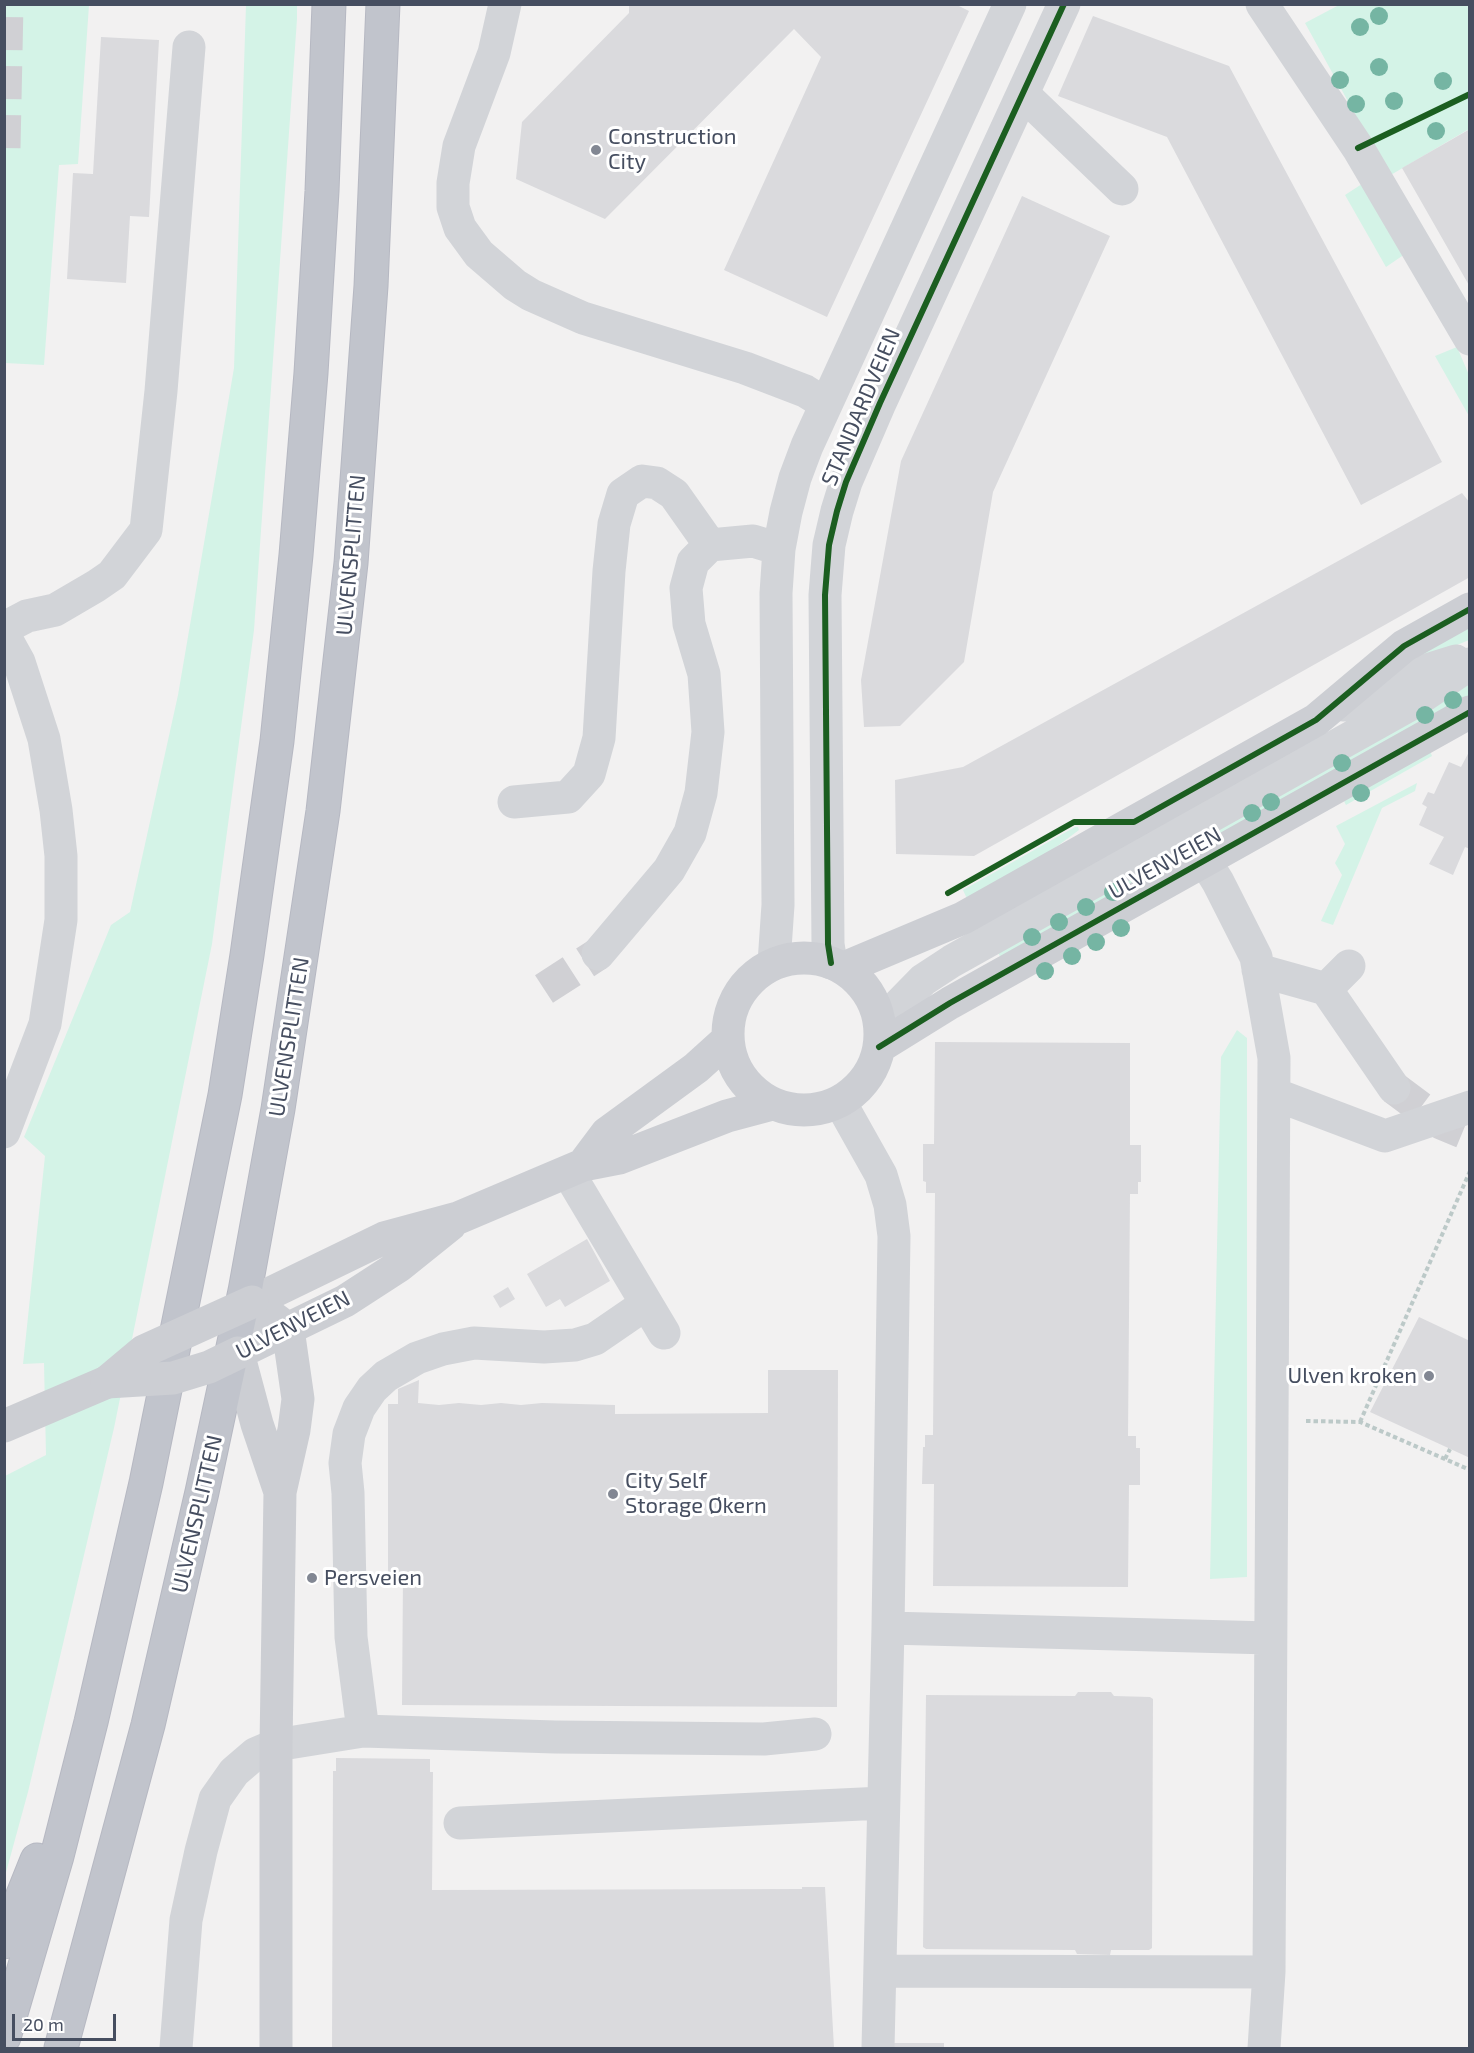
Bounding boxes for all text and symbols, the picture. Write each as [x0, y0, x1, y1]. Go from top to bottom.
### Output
place label: Construction City [608, 124, 737, 176]
marker: Construction City [589, 143, 603, 157]
street label: STANDARDVEIEN [816, 324, 906, 490]
street label: ULVENSPLITTEN [331, 474, 371, 636]
street label: ULVENVEIEN [1104, 821, 1226, 905]
street label: ULVENSPLITTEN [263, 955, 315, 1119]
street label: ULVENVEIEN [231, 1285, 355, 1365]
place label: Ulven kroken [1288, 1363, 1417, 1389]
marker: Ulven kroken [1422, 1369, 1436, 1383]
street label: ULVENSPLITTEN [166, 1432, 228, 1596]
place label: City Self Storage Økern [625, 1468, 767, 1520]
marker: City Self Storage Økern [606, 1487, 620, 1501]
place label: Persveien [324, 1565, 422, 1591]
marker: Persveien [305, 1571, 319, 1585]
scale bar [15, 2002, 118, 2040]
text: 20 m [23, 2013, 64, 2035]

